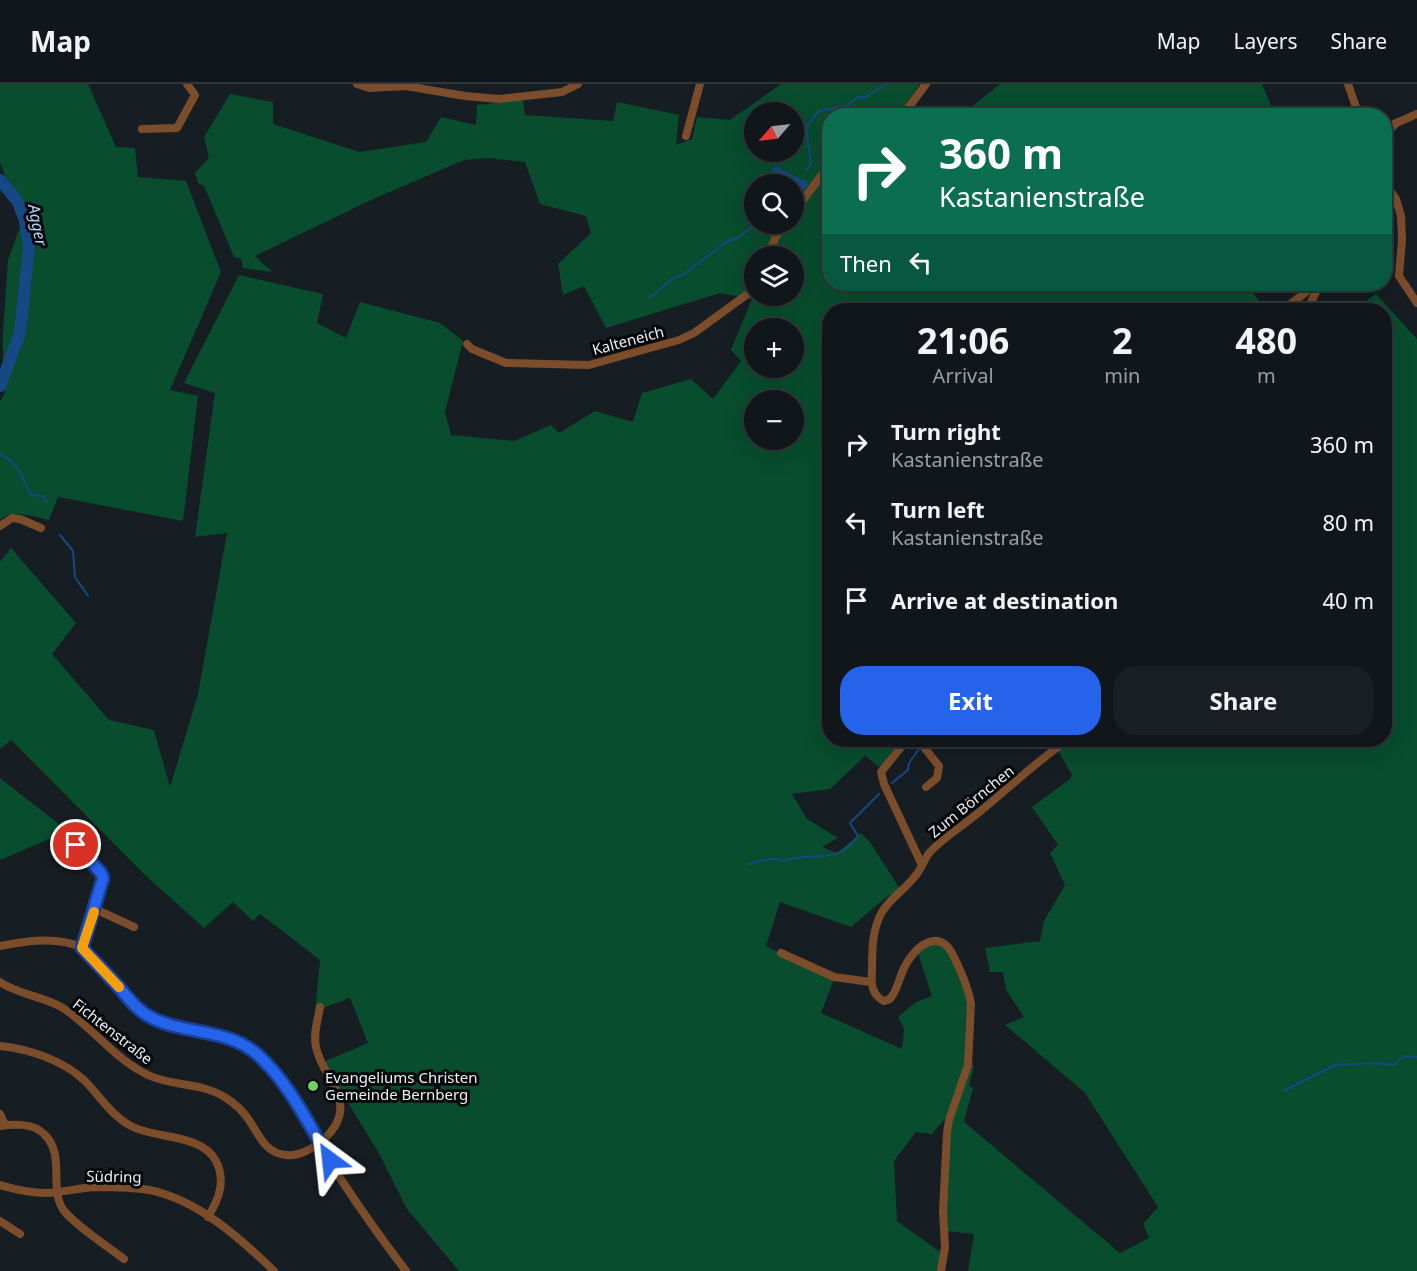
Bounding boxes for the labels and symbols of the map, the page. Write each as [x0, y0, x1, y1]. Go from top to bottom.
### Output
north arrow [744, 102, 804, 162]
water label: Agger [23, 201, 53, 248]
street label: Kalteneich [590, 321, 666, 359]
street label: Zum Börnchen [924, 760, 1018, 842]
pin [50, 819, 101, 870]
street label: Fichtenstraße [69, 994, 157, 1068]
place label: Evangeliums Christen Gemeinde Bernberg [325, 1067, 478, 1104]
marker: Evangeliums Christen Gemeinde Bernberg [306, 1079, 320, 1093]
position arrow [298, 1128, 362, 1192]
street label: Südring [86, 1166, 142, 1186]

